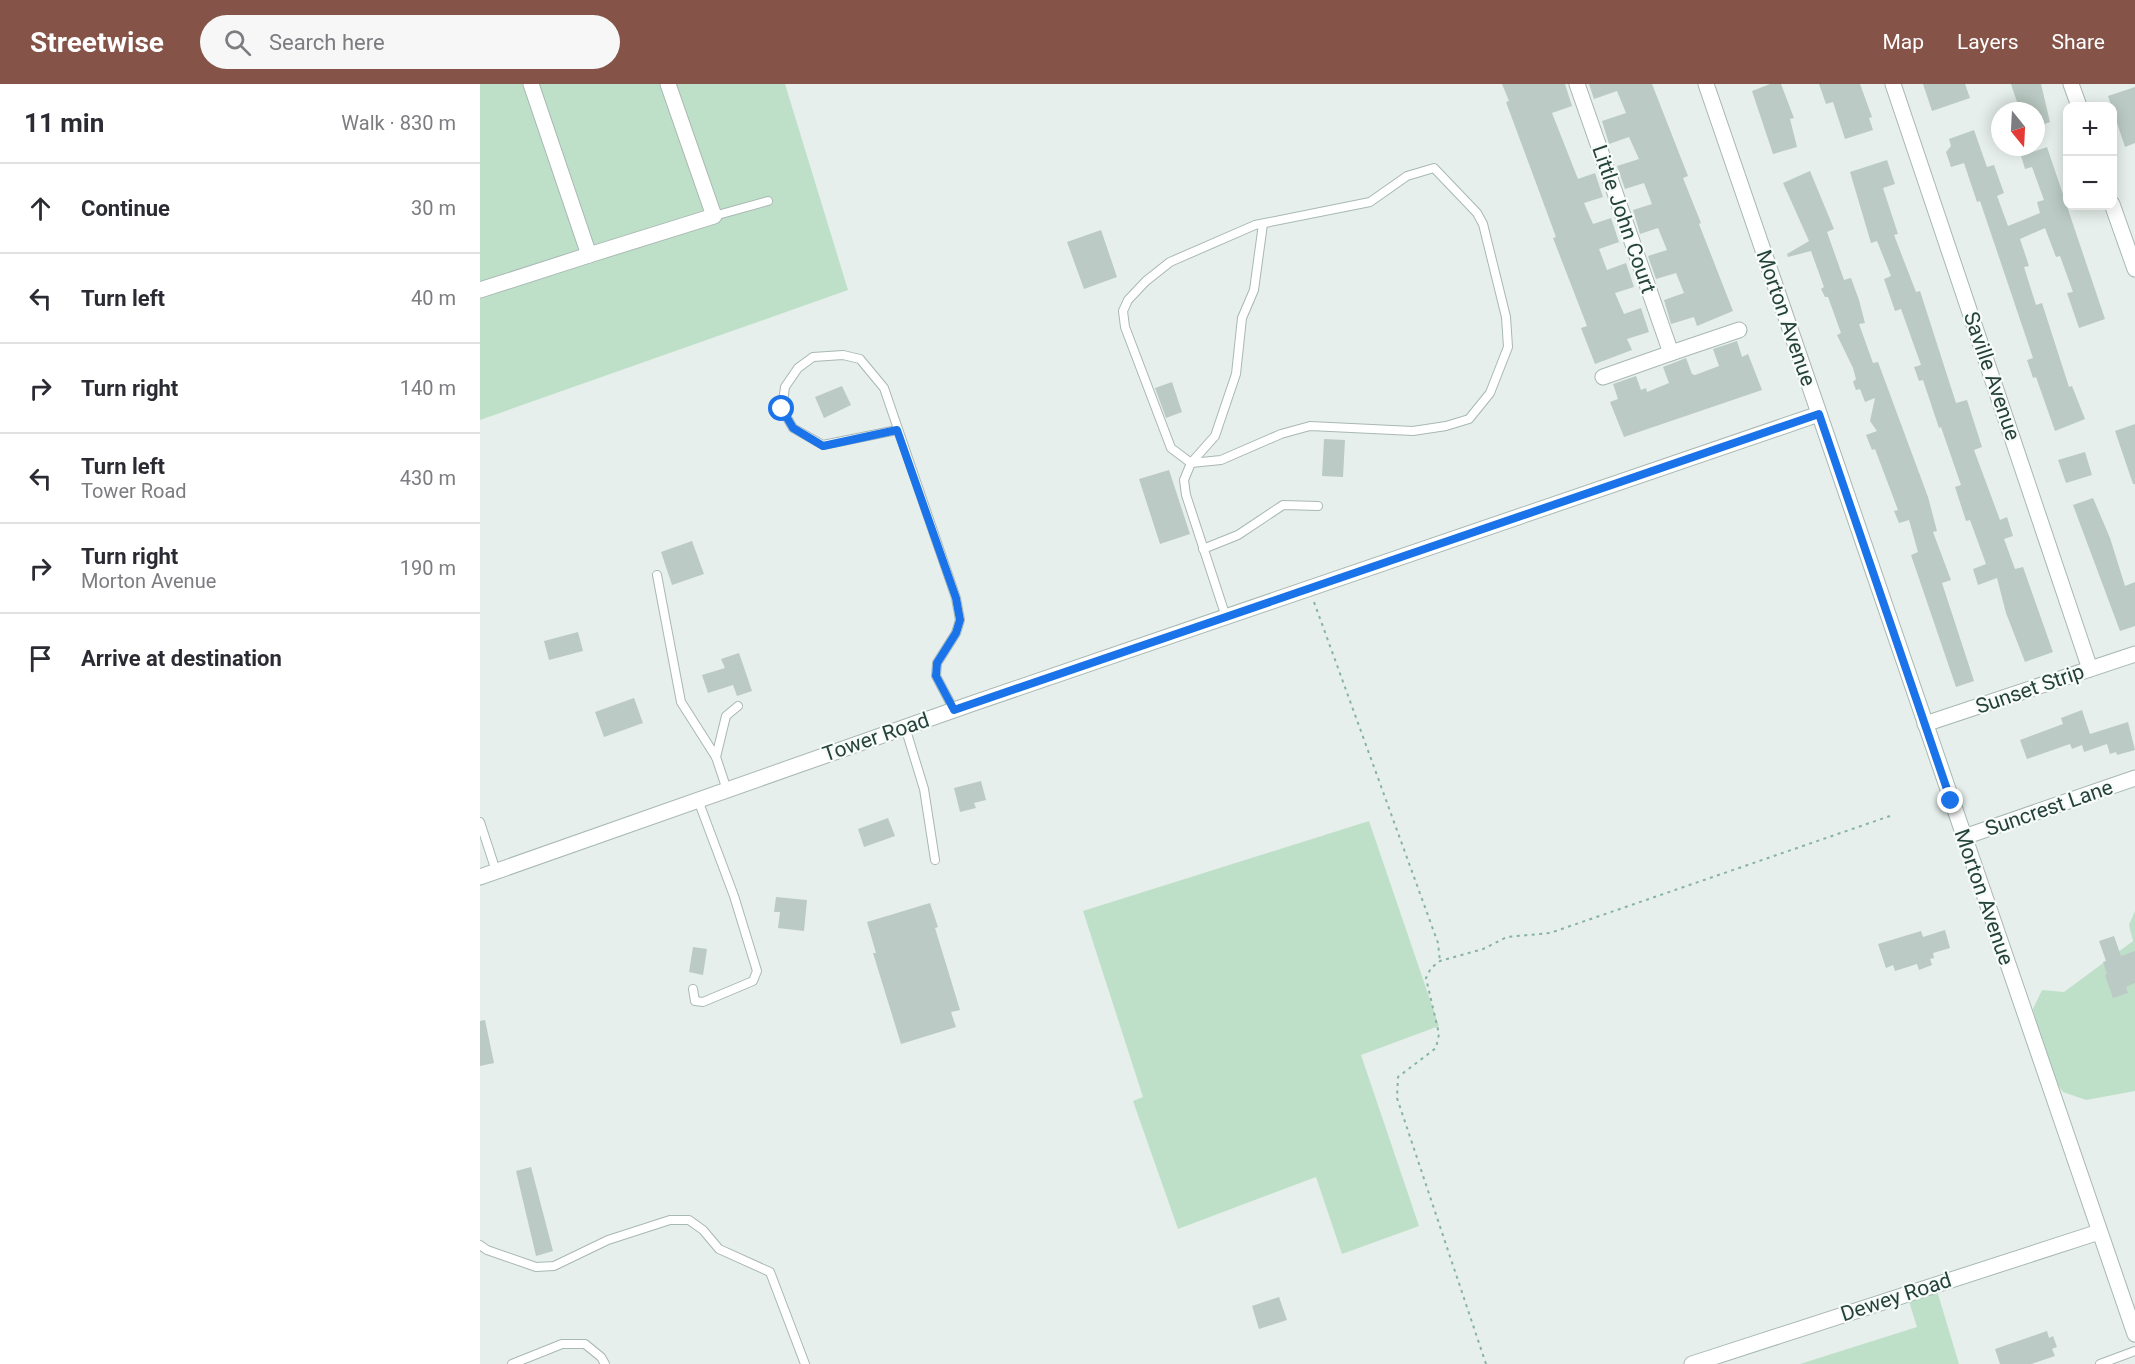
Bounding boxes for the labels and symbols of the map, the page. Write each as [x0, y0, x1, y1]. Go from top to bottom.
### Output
north arrow [1991, 102, 2045, 156]
street label: Little John Court [1587, 142, 1661, 296]
street label: Morton Avenue [1752, 247, 1820, 389]
street label: Saville Avenue [1959, 309, 2025, 443]
route start [768, 395, 794, 421]
street label: Sunset Strip [1973, 659, 2087, 719]
street label: Tower Road [820, 708, 932, 766]
street label: Suncrest Lane [1982, 775, 2116, 841]
route end [1937, 787, 1963, 813]
street label: Morton Avenue [1950, 826, 2018, 968]
street label: Dewey Road [1838, 1268, 1954, 1326]

